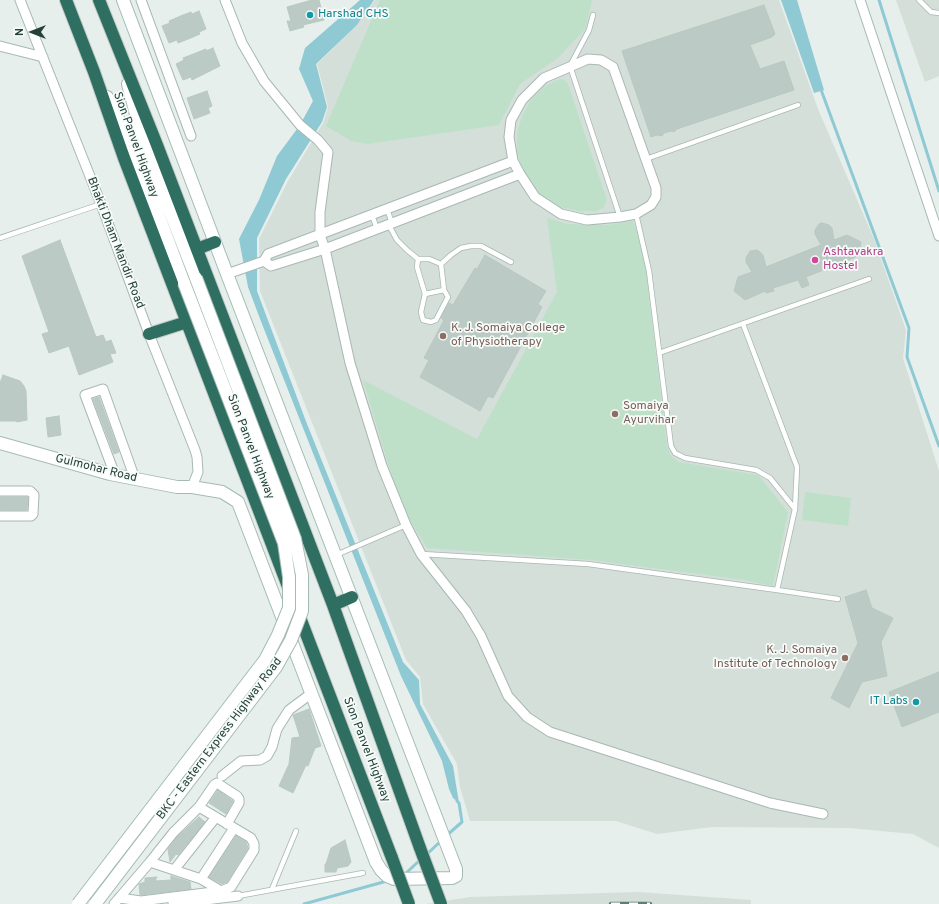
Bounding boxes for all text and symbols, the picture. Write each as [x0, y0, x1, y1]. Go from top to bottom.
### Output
place label: Harshad CHS [318, 8, 389, 22]
marker: Harshad CHS [305, 10, 315, 20]
north arrow [12, 12, 52, 52]
text: N [13, 28, 27, 36]
street label: Sion Panvel Highway [109, 90, 161, 200]
street label: Bhakti Dham Mandir Road [83, 175, 147, 311]
place label: Ashtavakra Hostel [823, 246, 883, 274]
marker: Ashtavakra Hostel [810, 255, 820, 265]
place label: K. J. Somaiya College of Physiotherapy [451, 322, 565, 350]
marker: K. J. Somaiya College of Physiotherapy [438, 331, 448, 341]
street label: Sion Panvel Highway [223, 392, 277, 502]
place label: Somaiya Ayurvihar [623, 400, 676, 428]
marker: Somaiya Ayurvihar [610, 409, 620, 419]
street label: Gulmohar Road [54, 452, 138, 486]
place label: K. J. Somaiya Institute of Technology [714, 644, 837, 672]
marker: K. J. Somaiya Institute of Technology [840, 653, 850, 663]
street label: BKC - Eastern Express Highway Road [154, 655, 286, 823]
street label: Sion Panvel Highway [339, 695, 393, 805]
place label: IT Labs [870, 695, 908, 709]
marker: IT Labs [911, 697, 921, 707]

